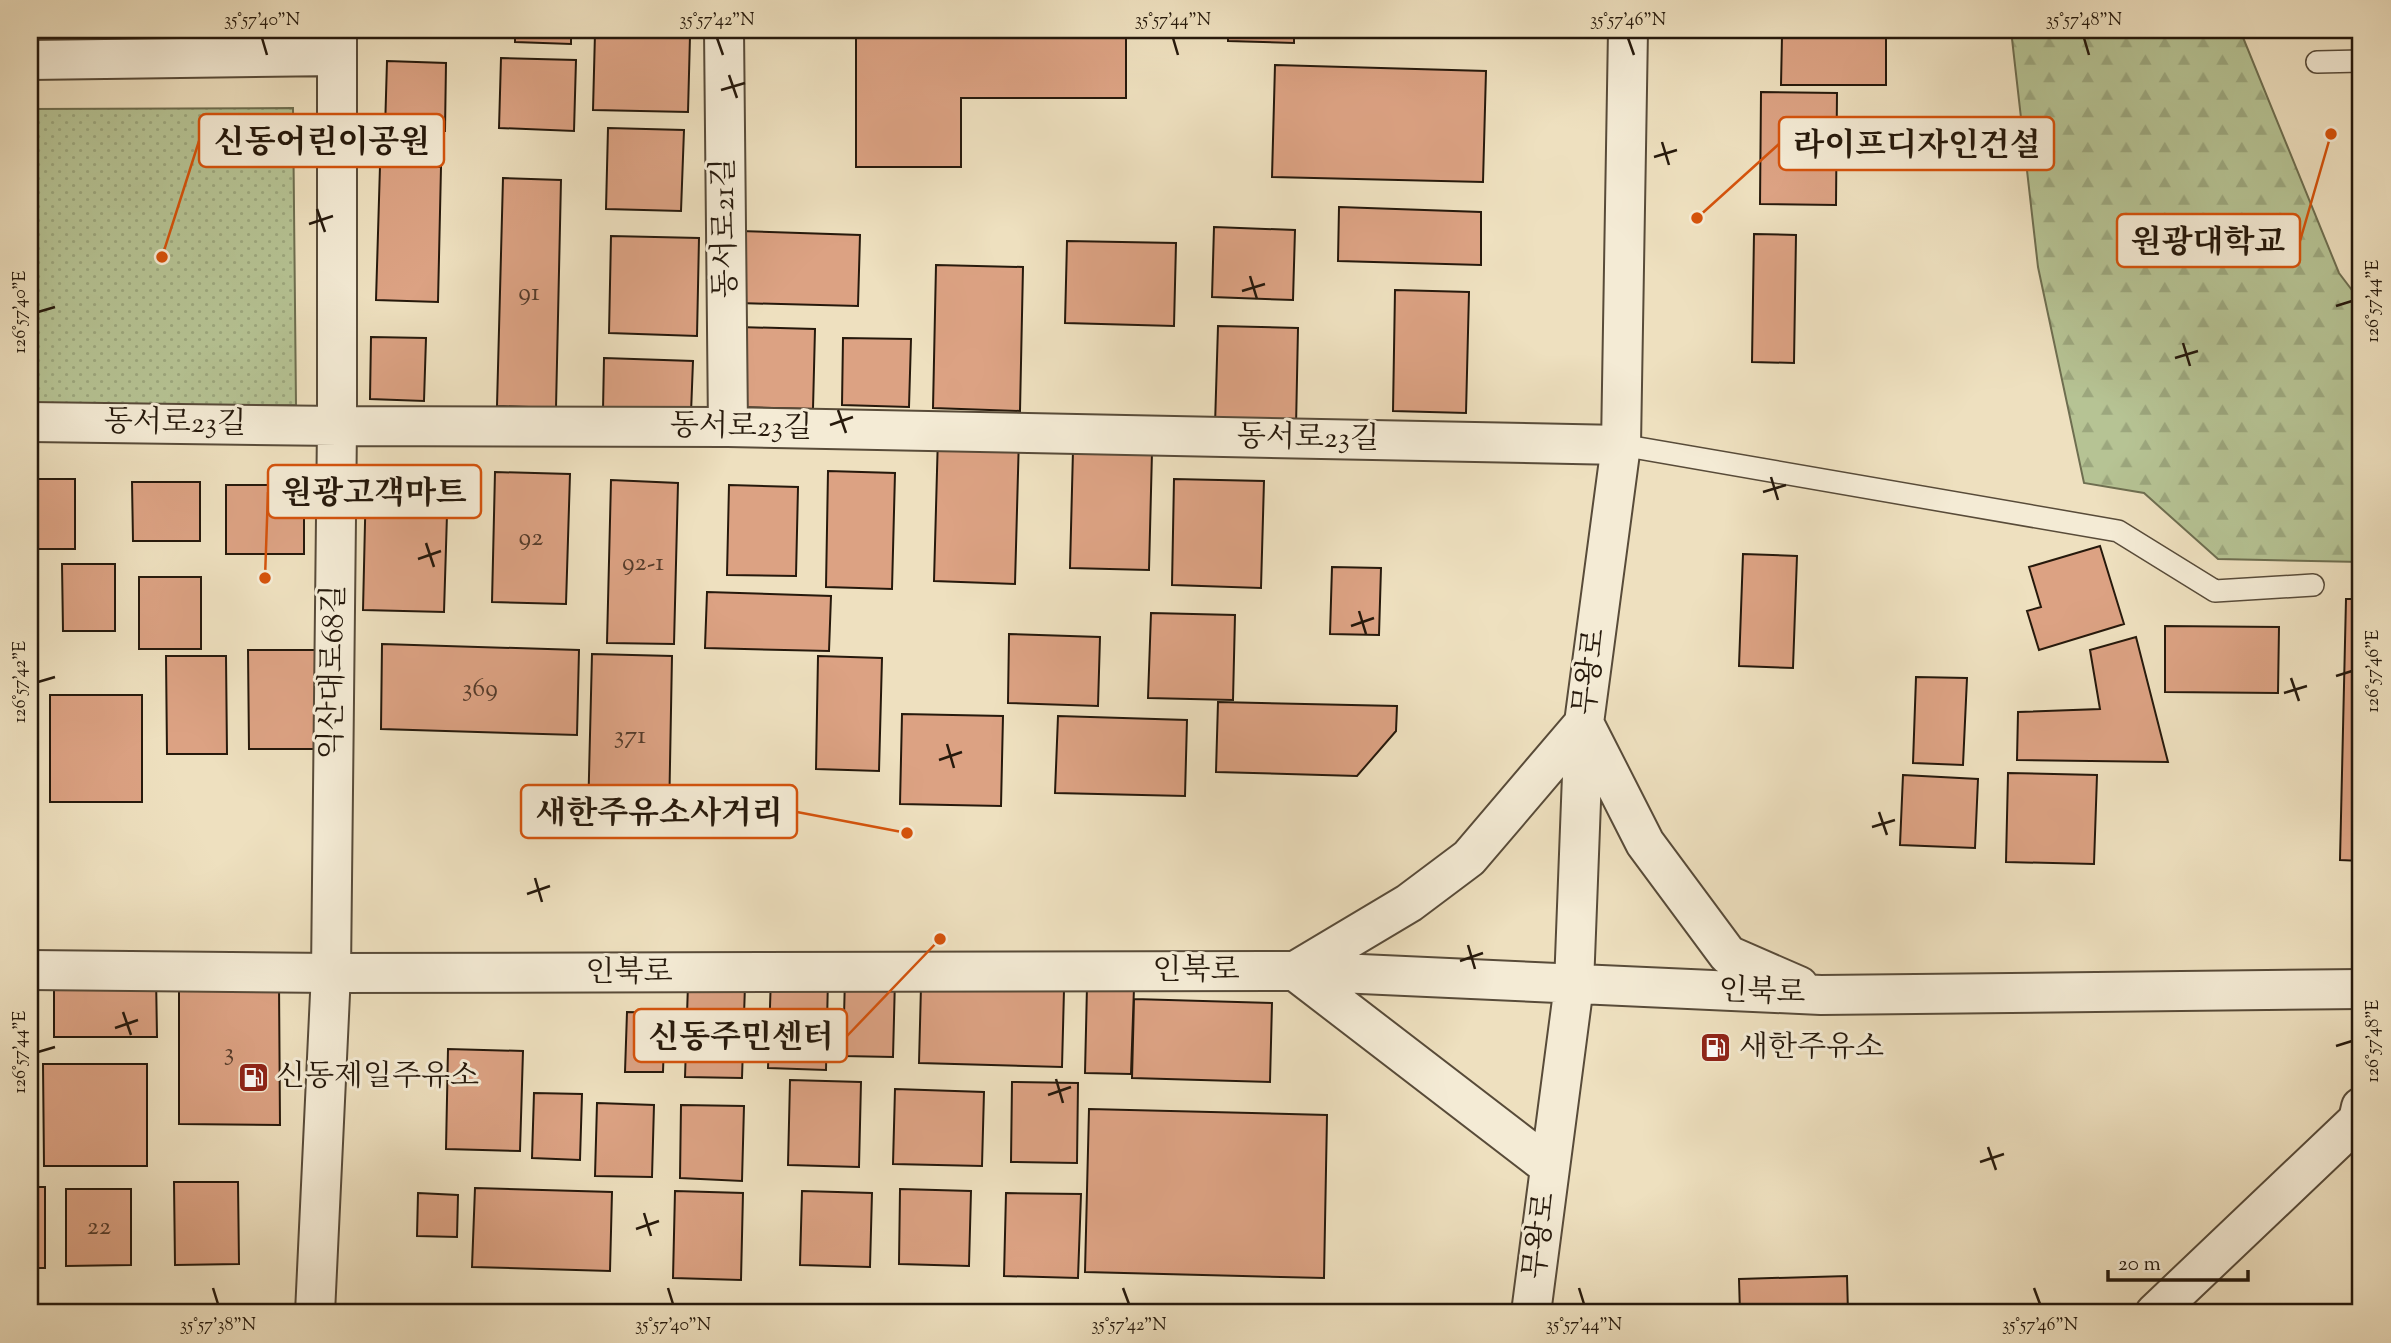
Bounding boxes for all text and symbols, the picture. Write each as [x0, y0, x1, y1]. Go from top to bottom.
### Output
text: 35°57'40"N [224, 8, 300, 34]
text: 35°57'42"N [679, 8, 755, 34]
text: 35°57'44"N [1135, 8, 1211, 34]
text: 35°57'46"N [1590, 8, 1666, 34]
text: 35°57'48"N [2046, 8, 2122, 34]
callout: 신동어린이공원 [199, 114, 444, 167]
callout: 라이프디자인건설 [1779, 117, 2054, 170]
text: 신동어린이공원 [214, 121, 430, 167]
text: 라이프디자인건설 [1793, 124, 2041, 170]
street label: 동서로21길 [703, 158, 749, 298]
callout: 원광대학교 [2117, 214, 2300, 267]
text: 원광대학교 [2131, 221, 2285, 267]
text: 126°57'44"E [2361, 259, 2387, 342]
text: 126°57'40"E [8, 270, 34, 353]
house number: 91 [518, 275, 540, 312]
street label: 동서로23길 [104, 401, 246, 447]
street label: 동서로23길 [670, 405, 812, 451]
street label: 동서로23길 [1237, 416, 1379, 462]
callout: 원광고객마트 [268, 465, 481, 518]
text: 원광고객마트 [281, 472, 467, 518]
house number: 92 [519, 520, 543, 557]
house number: 92-1 [622, 545, 664, 582]
street label: 익산대로68길 [311, 584, 357, 760]
street label: 무왕로 [1564, 626, 1618, 718]
text: 126°57'46"E [2361, 629, 2387, 712]
text: 126°57'42"E [8, 641, 34, 723]
house number: 369 [462, 671, 498, 708]
house number: 371 [614, 718, 646, 755]
callout: 새한주유소사거리 [521, 785, 797, 838]
text: 새한주유소사거리 [535, 792, 783, 838]
street label: 인북로 [1153, 950, 1239, 993]
street label: 인북로 [586, 952, 672, 995]
street label: 인북로 [1718, 970, 1806, 1016]
text: 126°57'48"E [2361, 999, 2387, 1082]
callout: 신동주민센터 [634, 1009, 847, 1062]
text: 126°57'44"E [8, 1010, 34, 1093]
text: 신동주민센터 [648, 1016, 834, 1062]
place label: 새한주유소 [1739, 1027, 1884, 1070]
fuel station icon: 새한주유소 [1699, 1031, 1733, 1065]
house number: 3 [224, 1035, 234, 1072]
place label: 신동제일주유소 [276, 1056, 479, 1099]
fuel station icon: 신동제일주유소 [236, 1060, 270, 1094]
street label: 무왕로 [1514, 1190, 1568, 1282]
house number: 22 [87, 1209, 111, 1246]
scale bar [2108, 1238, 2248, 1282]
text: 20 m [2118, 1250, 2161, 1280]
text: 35°57'38"N [180, 1313, 256, 1339]
text: 35°57'40"N [635, 1313, 711, 1339]
text: 35°57'42"N [1091, 1313, 1167, 1339]
text: 35°57'44"N [1546, 1313, 1622, 1339]
text: 35°57'46"N [2002, 1313, 2078, 1339]

